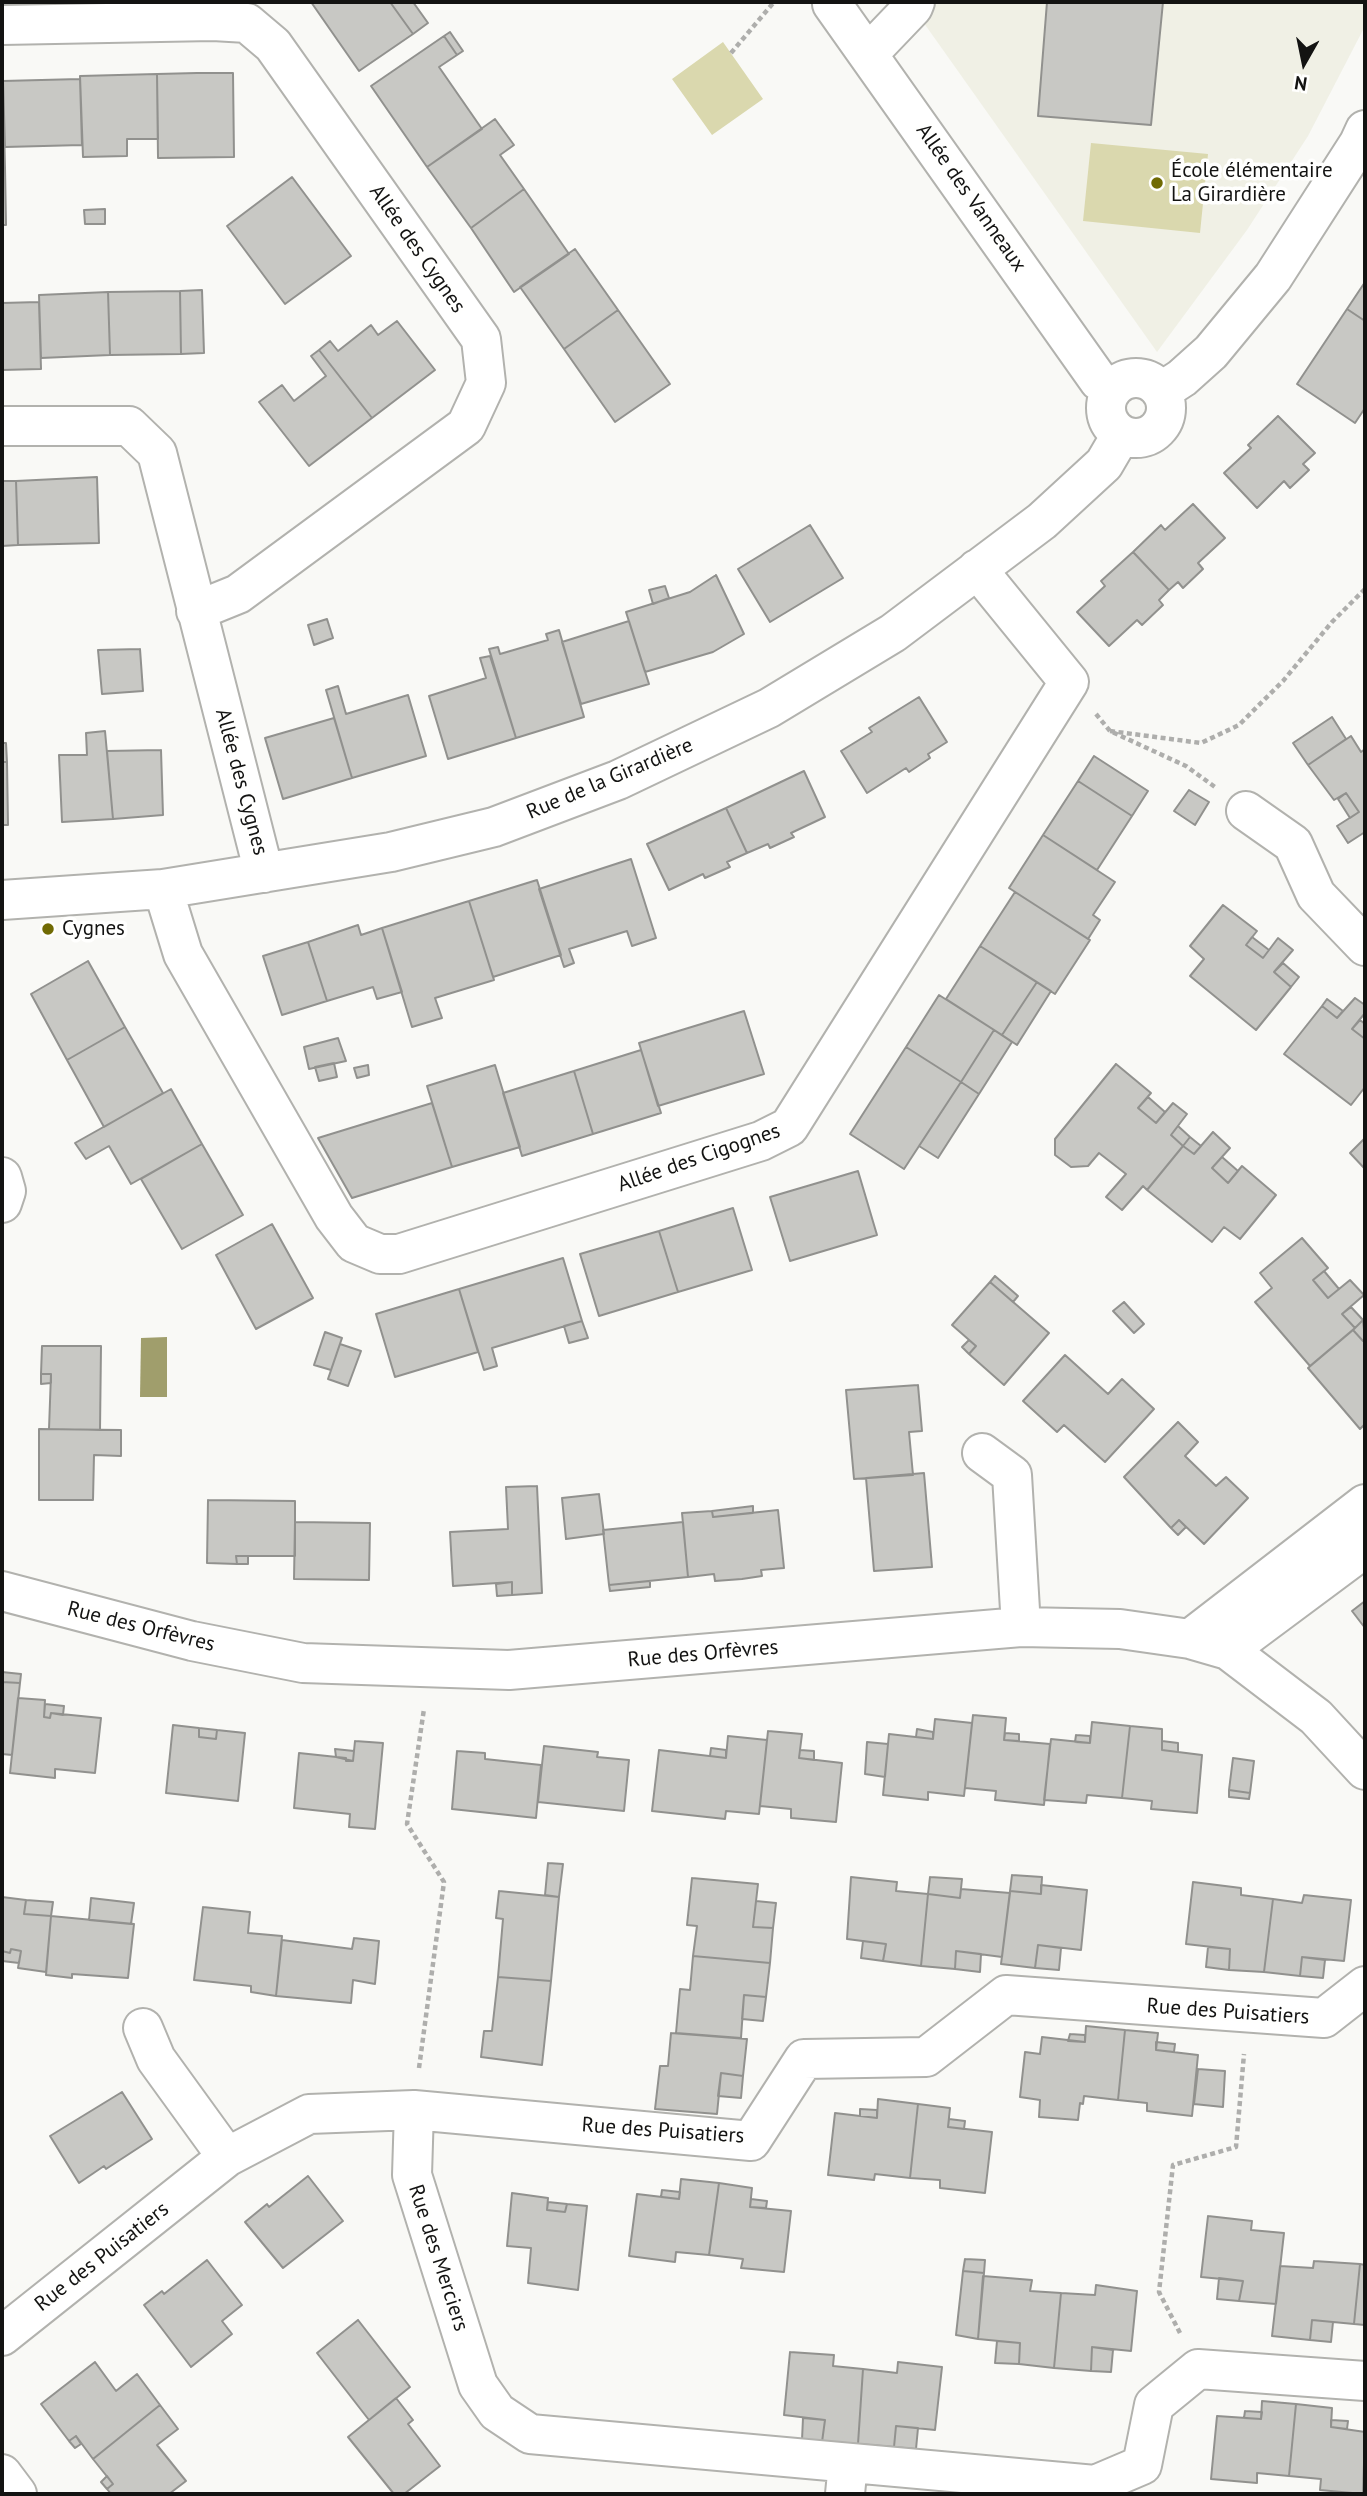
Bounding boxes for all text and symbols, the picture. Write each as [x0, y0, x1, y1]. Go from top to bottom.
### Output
north arrow [1269, 28, 1339, 98]
text: N [1293, 71, 1309, 97]
street label: Allée des Vanneaux [910, 119, 1032, 277]
place label: École élémentaire La Girardière [1171, 158, 1333, 208]
marker: École élémentaire La Girardière [1149, 175, 1165, 191]
street label: Allée des Cygnes [363, 180, 471, 318]
street label: Allée des Cygnes [209, 706, 273, 858]
street label: Rue de la Girardière [523, 733, 697, 825]
place label: Cygnes [62, 916, 125, 942]
marker: Cygnes [40, 921, 56, 937]
street label: Allée des Cigognes [614, 1118, 784, 1198]
street label: Rue des Orfèvres [65, 1596, 217, 1658]
street label: Rue des Orfèvres [627, 1635, 779, 1673]
street label: Rue des Puisatiers [1146, 1994, 1310, 2030]
street label: Rue des Puisatiers [581, 2113, 745, 2149]
street label: Rue des Merciers [402, 2182, 474, 2334]
street label: Rue des Puisatiers [30, 2197, 174, 2317]

